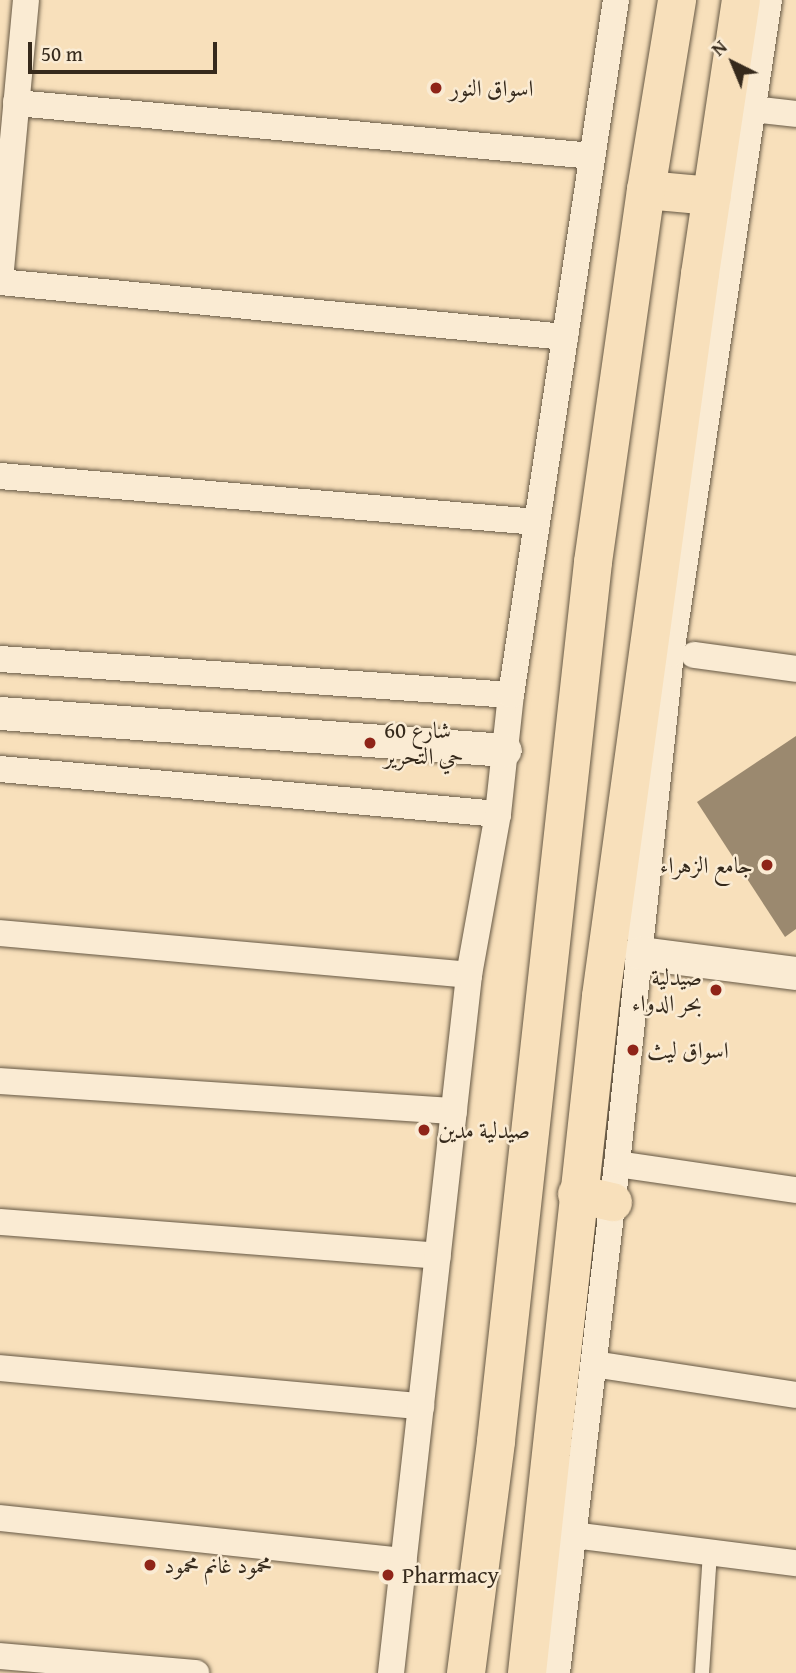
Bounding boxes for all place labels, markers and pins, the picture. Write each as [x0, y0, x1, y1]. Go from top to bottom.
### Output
place label: اسواق النور [450, 74, 534, 102]
marker: اسواق النور [428, 80, 444, 96]
place label: شارع 60 حي التحرير [384, 716, 464, 770]
marker: شارع 60 حي التحرير [362, 735, 378, 751]
place label: جامع الزهراء [660, 851, 753, 879]
marker: جامع الزهراء [759, 857, 775, 873]
place label: صيدلية بحر الدواء [632, 963, 702, 1017]
marker: صيدلية بحر الدواء [708, 982, 724, 998]
place label: اسواق ليث [647, 1036, 729, 1064]
marker: اسواق ليث [625, 1042, 641, 1058]
place label: صيدلية مدين [438, 1116, 530, 1144]
marker: صيدلية مدين [416, 1122, 432, 1138]
place label: محمود غانم محمود [164, 1551, 272, 1579]
marker: محمود غانم محمود [142, 1557, 158, 1573]
place label: Pharmacy [402, 1561, 499, 1589]
marker: Pharmacy [380, 1567, 396, 1583]

